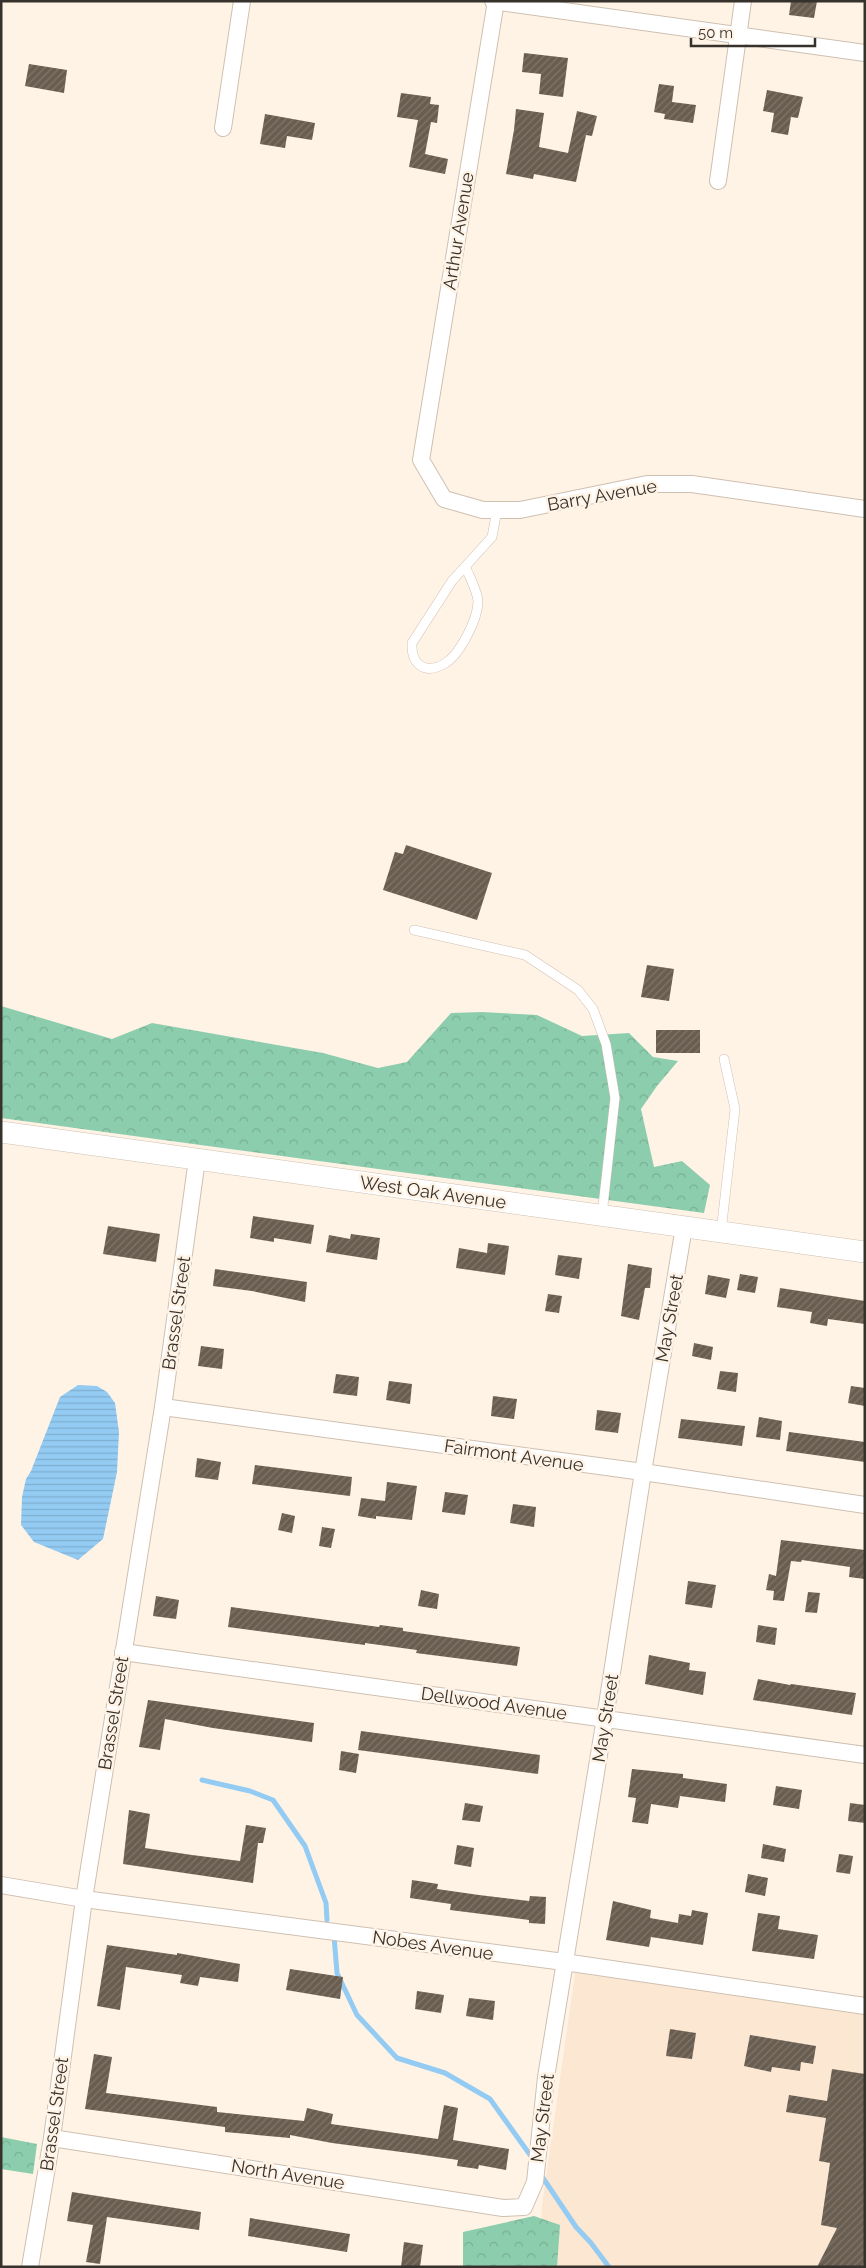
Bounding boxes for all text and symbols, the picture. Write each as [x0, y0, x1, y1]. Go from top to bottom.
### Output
scale bar [691, 15, 815, 47]
text: 50 m [698, 24, 733, 42]
street label: Arthur Avenue [438, 170, 478, 291]
street label: Barry Avenue [546, 475, 659, 515]
street label: West Oak Avenue [358, 1171, 508, 1213]
street label: Brassel Street [158, 1255, 194, 1371]
street label: May Street [651, 1272, 687, 1364]
street label: Fairmont Avenue [443, 1435, 585, 1475]
street label: Brassel Street [94, 1655, 132, 1771]
street label: May Street [588, 1672, 622, 1764]
street label: Dellwood Avenue [420, 1682, 569, 1724]
street label: Nobes Avenue [371, 1926, 495, 1964]
street label: Brassel Street [36, 2056, 72, 2172]
street label: May Street [526, 2073, 558, 2163]
street label: North Avenue [230, 2155, 347, 2193]

